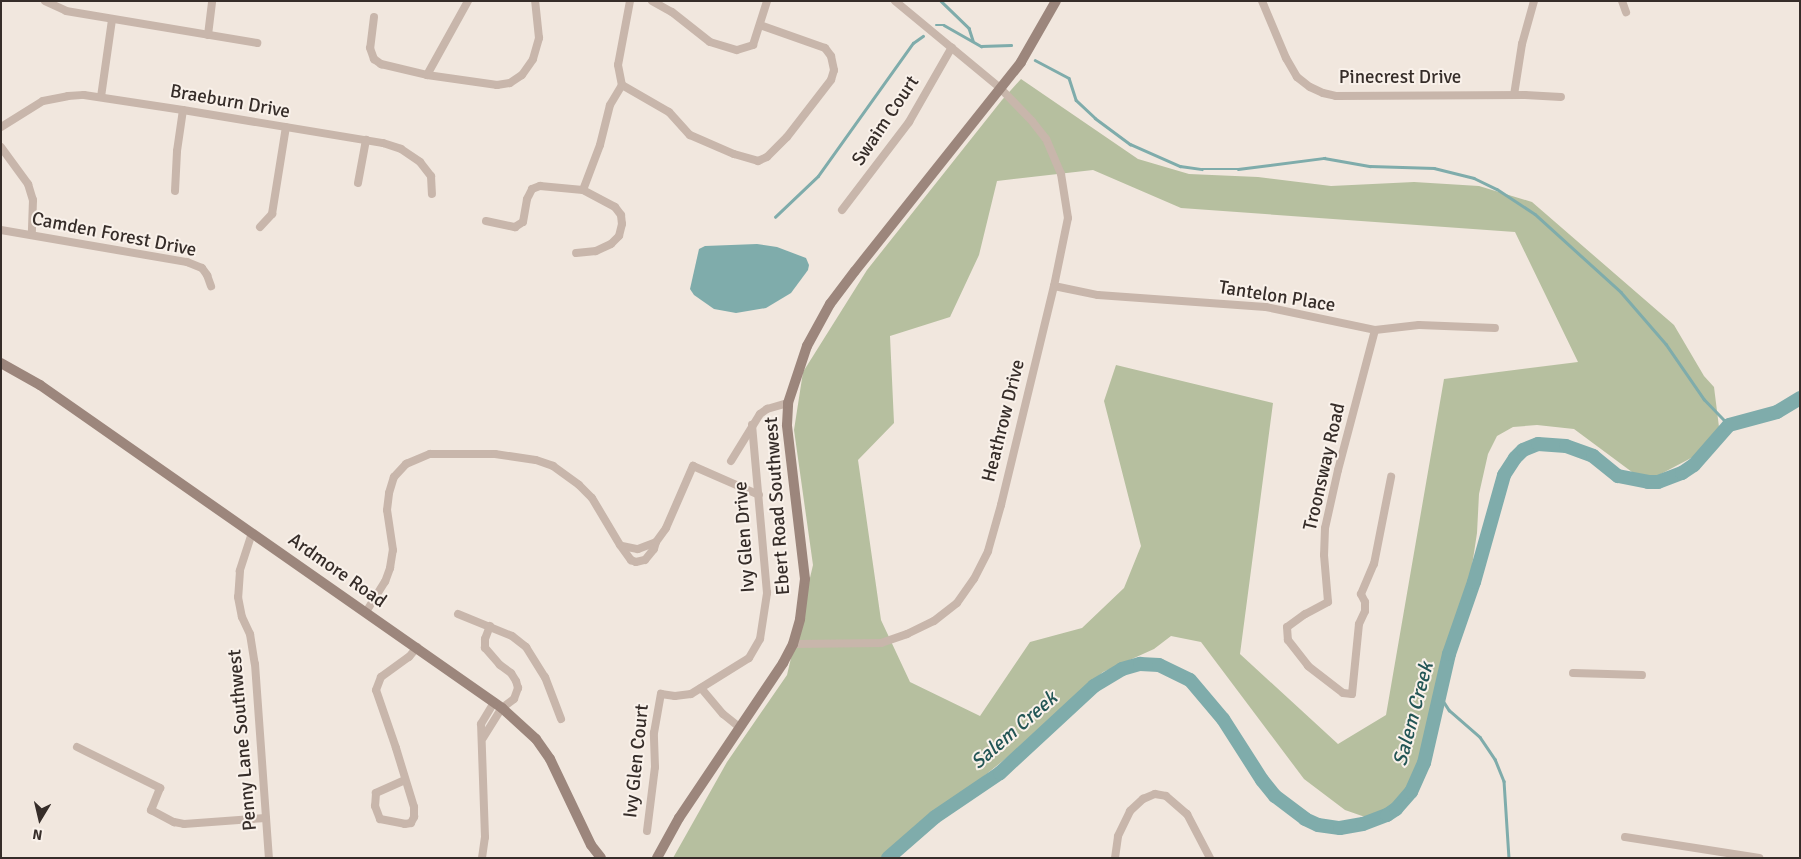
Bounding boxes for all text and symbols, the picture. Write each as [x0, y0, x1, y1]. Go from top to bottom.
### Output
street label: Pinecrest Drive [1339, 67, 1461, 89]
street label: Swaim Court [848, 72, 924, 170]
street label: Braeburn Drive [168, 80, 292, 124]
street label: Camden Forest Drive [30, 208, 198, 262]
street label: Tantelon Place [1217, 277, 1337, 317]
street label: Heathrow Drive [978, 357, 1030, 485]
street label: Troonsway Road [1299, 401, 1351, 533]
street label: Ebert Road Southwest [760, 416, 796, 596]
street label: Ivy Glen Drive [730, 481, 760, 593]
street label: Ardmore Road [284, 529, 390, 613]
street label: Penny Lane Southwest [224, 648, 262, 832]
water label: Salem Creek [1388, 660, 1438, 768]
water label: Salem Creek [966, 686, 1062, 774]
street label: Ivy Glen Court [620, 703, 654, 819]
north arrow [15, 794, 65, 844]
text: N [31, 825, 44, 843]

